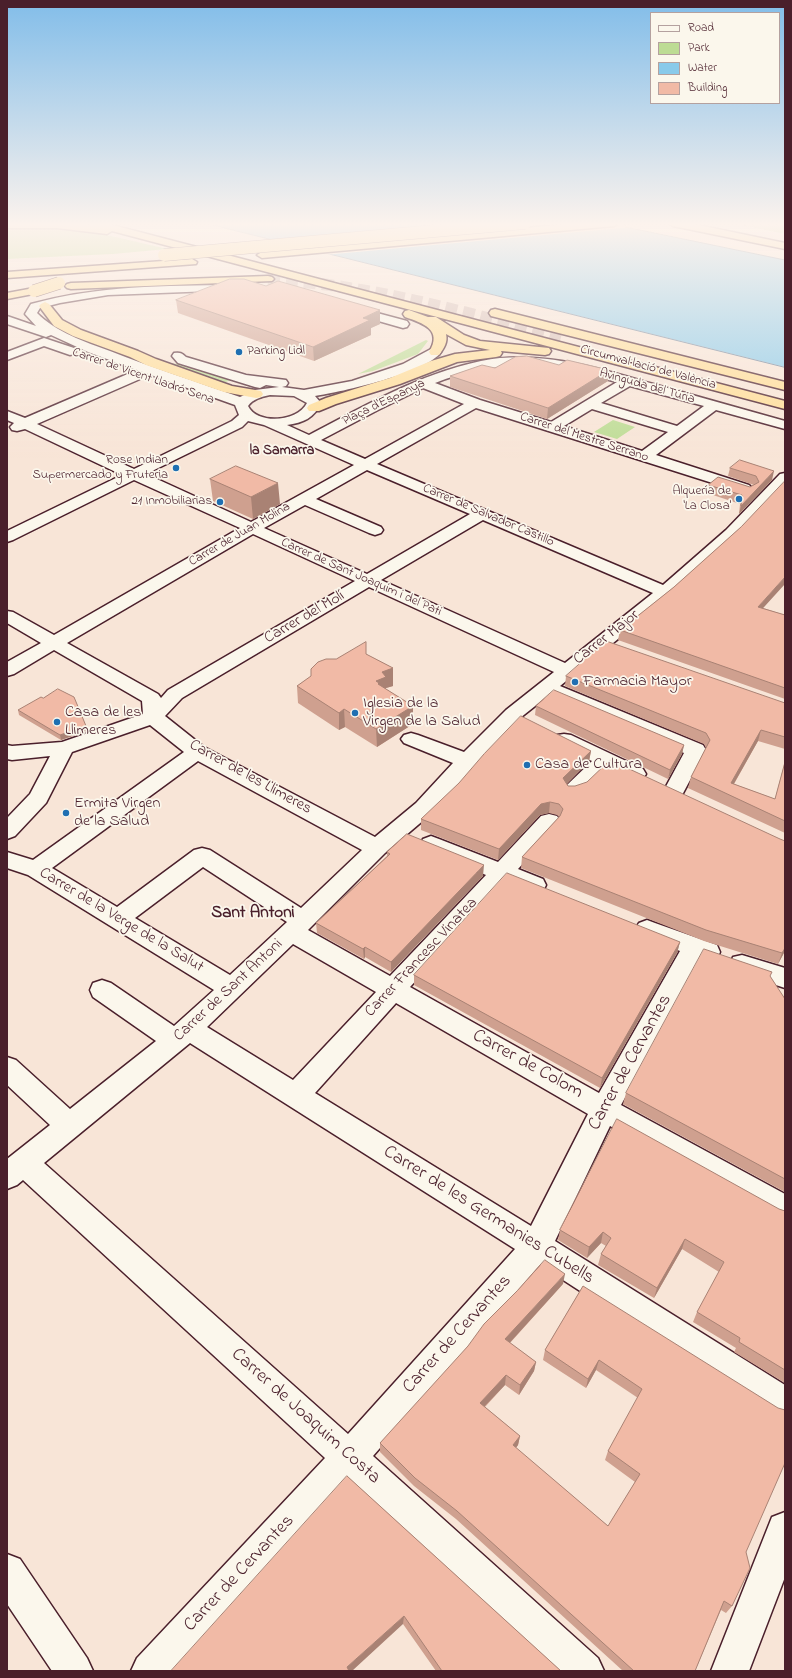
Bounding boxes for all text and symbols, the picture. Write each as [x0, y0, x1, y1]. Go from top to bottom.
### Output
legend [650, 12, 780, 104]
text: Road [688, 19, 714, 37]
text: Park [688, 39, 710, 57]
text: Water [688, 59, 717, 77]
text: Building [688, 79, 727, 97]
street label: Circumval·lació de València [578, 342, 718, 394]
place label: Parking Lidl [247, 344, 305, 360]
street label: Carrer de Vicent Lladró Sena [70, 345, 216, 409]
marker: Parking Lidl [234, 347, 244, 357]
street label: Avinguda del Túria [597, 366, 697, 408]
street label: Plaça d'Espanya [340, 376, 428, 430]
street label: Carrer del Mestre Serrano [518, 410, 650, 466]
district label: la Samarra [250, 444, 314, 460]
place label: Rose Indian Supermercado y Fruteria [32, 453, 168, 484]
marker: Rose Indian Supermercado y Fruteria [171, 463, 181, 473]
street label: Carrer de Salvador Castillo [420, 481, 556, 551]
place label: Alquería de 'La Closa' [672, 484, 731, 515]
place label: 21 Inmobiliarias [131, 494, 212, 510]
marker: Alquería de 'La Closa' [734, 494, 744, 504]
marker: 21 Inmobiliarias [215, 497, 225, 507]
street label: Carrer de Juan Molina [187, 500, 293, 570]
street label: Carrer de Sant Joaquim i del Pati [278, 535, 444, 621]
street label: Carrer del Molí [261, 587, 349, 649]
street label: Carrer Major [570, 606, 644, 670]
place label: Farmacia Mayor [583, 672, 692, 692]
marker: Farmacia Mayor [570, 677, 580, 687]
place label: Iglesia de la Virgen de la Salud [363, 694, 481, 732]
place label: Casa de les Llimeres [65, 703, 141, 741]
marker: Iglesia de la Virgen de la Salud [350, 708, 360, 718]
marker: Casa de les Llimeres [52, 717, 62, 727]
street label: Carrer de les Llimeres [185, 736, 315, 820]
place label: Casa de Cultura [535, 755, 642, 775]
marker: Casa de Cultura [522, 760, 532, 770]
place label: Ermita Virgen de la Salud [74, 794, 160, 832]
marker: Ermita Virgen de la Salud [61, 808, 71, 818]
street label: Carrer de la Verge de la Salut [35, 864, 207, 978]
street label: Carrer Francesc Vinatea [362, 894, 482, 1022]
district label: Sant Antoni [211, 904, 295, 924]
street label: Carrer de Sant Antoni [171, 936, 287, 1046]
street label: Carrer de Cervantes [584, 991, 678, 1135]
street label: Carrer de Colom [468, 1025, 586, 1105]
street label: Carrer de les Germanies Cubells [378, 1142, 598, 1290]
street label: Carrer de Cervantes [399, 1271, 517, 1399]
street label: Carrer de Joaquim Costa [226, 1344, 384, 1490]
street label: Carrer de Cervantes [180, 1511, 300, 1637]

